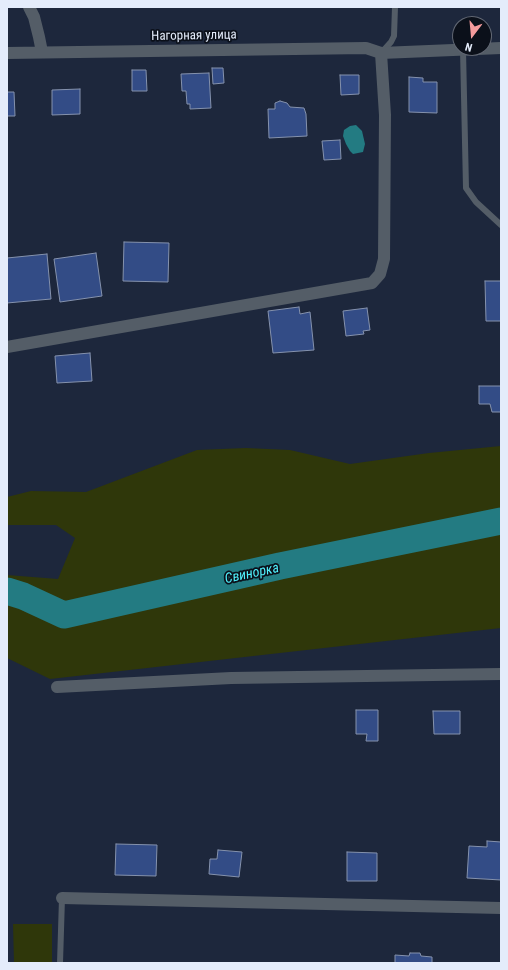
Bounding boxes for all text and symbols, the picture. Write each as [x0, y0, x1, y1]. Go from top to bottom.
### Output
north arrow [452, 16, 492, 56]
street label: Нагорная улица [151, 27, 237, 45]
text: N [464, 40, 474, 54]
water label: Свинорка [223, 560, 281, 588]

